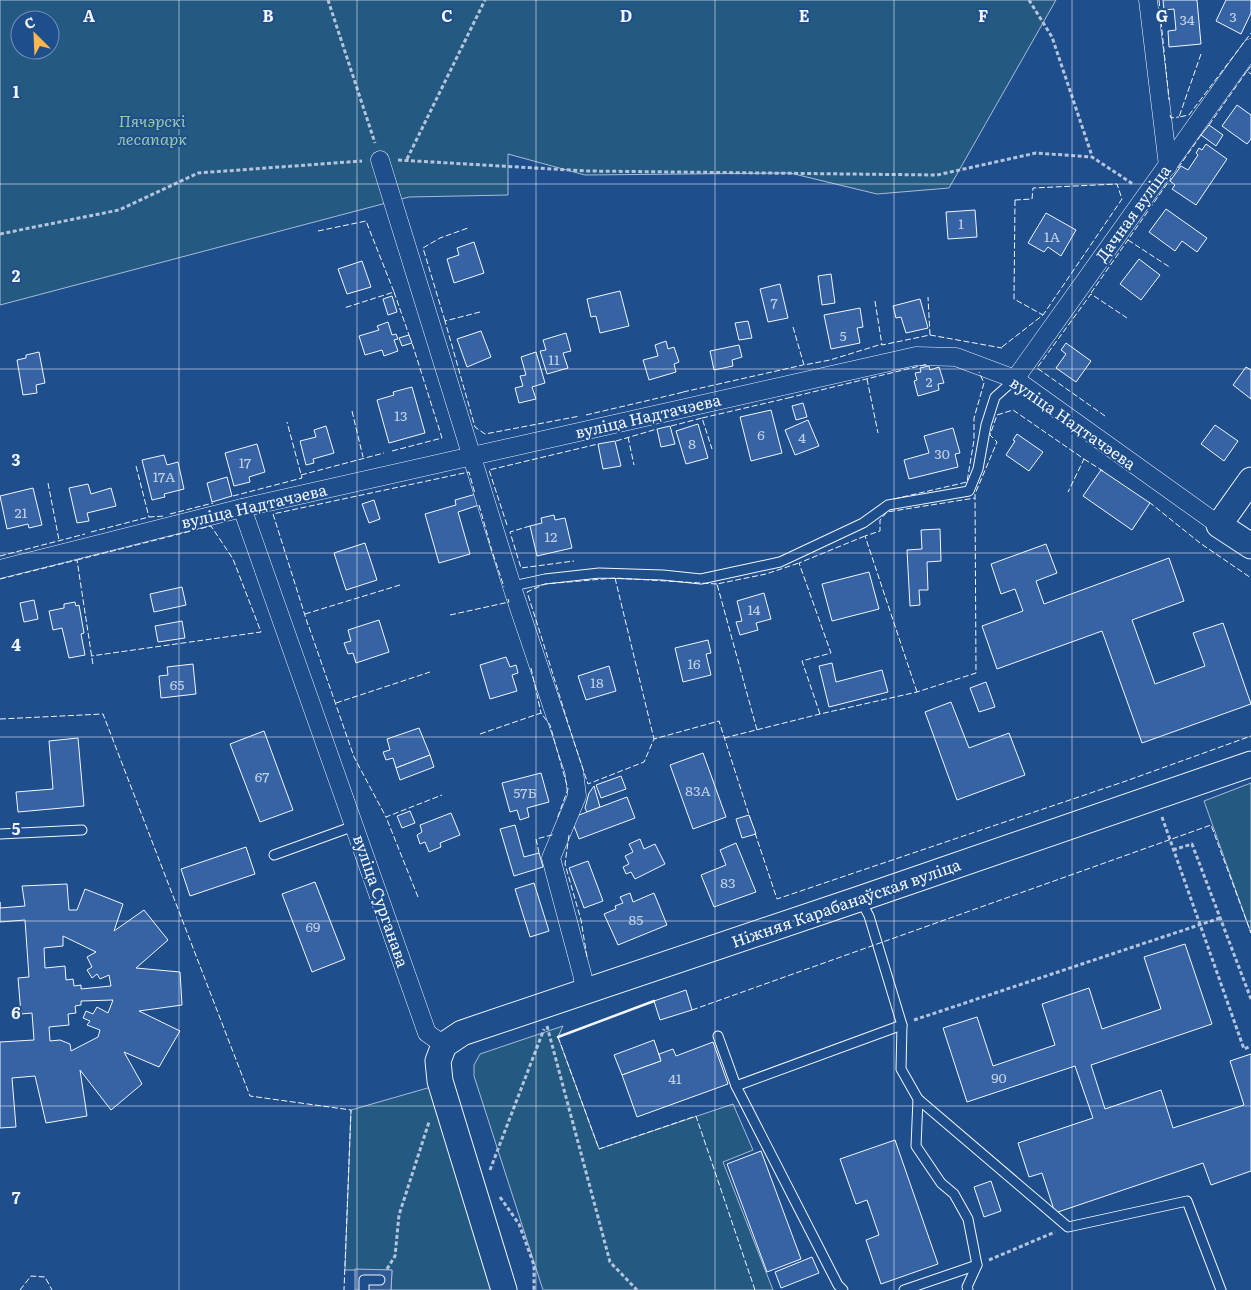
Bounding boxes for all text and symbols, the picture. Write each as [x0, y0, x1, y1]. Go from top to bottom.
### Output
text: A [83, 3, 95, 27]
text: B [262, 3, 274, 27]
text: C [441, 3, 453, 27]
text: D [620, 3, 632, 27]
text: E [799, 3, 810, 27]
text: F [978, 3, 988, 27]
text: G [1156, 3, 1168, 27]
house number: 3 [1229, 6, 1237, 26]
house number: 34 [1179, 9, 1195, 29]
north arrow [10, 10, 60, 60]
text: С [21, 11, 38, 33]
text: 1 [13, 79, 20, 103]
park label: Пячэрскі лесапарк [117, 108, 187, 150]
street label: Дачная вуліца [1089, 159, 1176, 266]
house number: 1 [958, 213, 964, 233]
house number: 1А [1044, 226, 1061, 246]
text: 2 [12, 263, 21, 287]
house number: 7 [770, 292, 778, 312]
house number: 5 [839, 325, 847, 345]
house number: 11 [548, 349, 560, 369]
street label: вуліца Надтачэева [1006, 370, 1142, 475]
house number: 2 [925, 371, 933, 391]
street label: вуліца Надтачэева [572, 386, 723, 443]
house number: 13 [394, 405, 408, 425]
house number: 6 [757, 424, 765, 444]
house number: 4 [798, 427, 806, 447]
house number: 8 [688, 433, 696, 453]
house number: 30 [934, 443, 950, 463]
text: 3 [12, 447, 21, 471]
house number: 17 [239, 452, 251, 472]
house number: 17А [153, 466, 176, 486]
street label: вуліца Надтачэева [178, 476, 329, 533]
house number: 21 [15, 502, 28, 522]
house number: 12 [545, 526, 557, 546]
house number: 14 [748, 599, 761, 619]
text: 4 [11, 632, 21, 656]
house number: 16 [687, 653, 701, 673]
house number: 18 [590, 672, 604, 692]
house number: 65 [170, 674, 184, 694]
house number: 67 [255, 766, 269, 786]
house number: 83А [685, 780, 712, 800]
house number: 57Б [513, 782, 537, 802]
text: 5 [12, 816, 21, 840]
street label: вуліца Сурганава [348, 831, 416, 971]
street label: Ніжняя Карабанаўская вуліца [728, 851, 964, 953]
house number: 83 [720, 872, 736, 892]
house number: 85 [629, 909, 643, 929]
house number: 69 [306, 916, 320, 936]
text: 6 [11, 1000, 21, 1024]
house number: 90 [991, 1067, 1007, 1087]
house number: 41 [668, 1068, 682, 1088]
text: 7 [12, 1185, 21, 1209]

